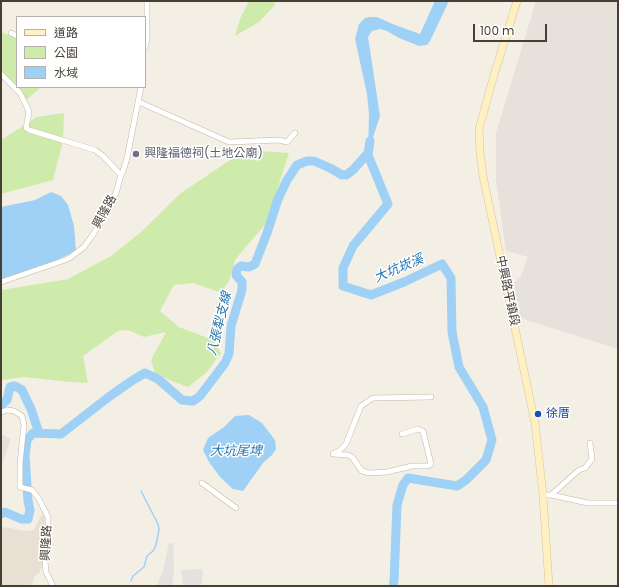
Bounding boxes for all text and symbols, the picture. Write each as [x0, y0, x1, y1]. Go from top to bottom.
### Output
legend [16, 16, 146, 88]
scale bar [475, 16, 549, 42]
text: 100 m [480, 22, 514, 39]
text: 道路 [54, 24, 78, 41]
text: 公園 [54, 44, 78, 61]
text: 水域 [54, 64, 78, 81]
place label: 興隆福德祠(土地公廟) [144, 147, 263, 161]
marker: 興隆福德祠(土地公廟) [131, 149, 141, 159]
street label: 興隆路 [90, 193, 120, 231]
water label: 大坑崁溪 [372, 252, 426, 286]
street label: 中興路平鎮段 [492, 254, 522, 328]
water label: 八張犁支線 [205, 291, 235, 357]
place label: 徐厝 [546, 407, 570, 421]
marker: 徐厝 [533, 409, 543, 419]
water label: 大坑尾埤 [210, 444, 262, 460]
street label: 興隆路 [39, 525, 55, 561]

